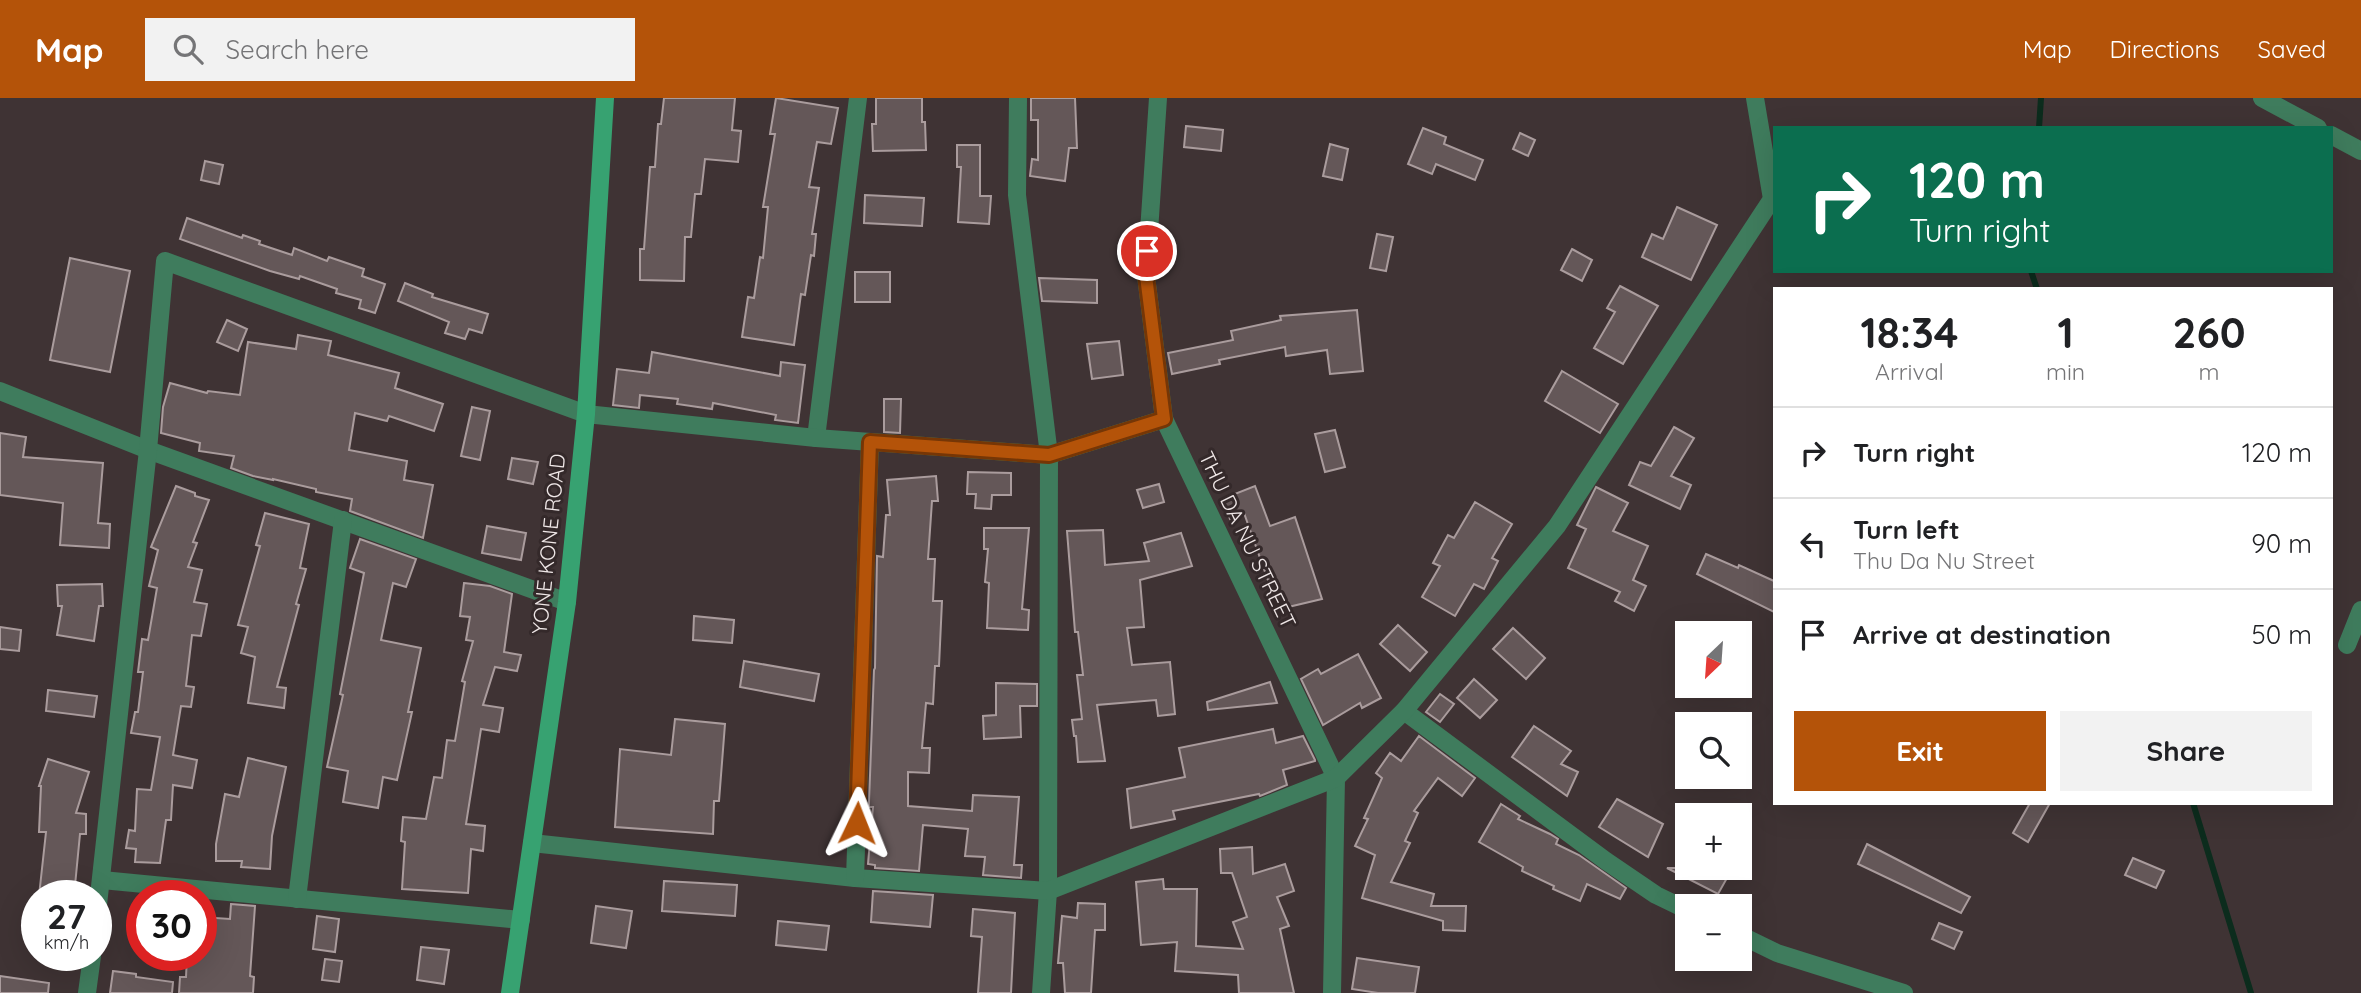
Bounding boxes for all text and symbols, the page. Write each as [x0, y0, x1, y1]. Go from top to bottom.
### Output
search box [145, 18, 635, 81]
text: Map [35, 29, 103, 70]
icon: search [169, 30, 207, 68]
text: Search here [225, 33, 369, 66]
text: Map [2023, 34, 2072, 64]
text: Directions [2110, 34, 2220, 64]
text: Saved [2258, 34, 2326, 64]
text: 120 m [1909, 149, 2045, 210]
icon: right [1794, 154, 1885, 245]
text: Turn right [1909, 210, 2050, 250]
pin [1117, 221, 1177, 281]
icon: arrive [1128, 232, 1166, 270]
text: 18:34 [1860, 306, 1959, 359]
text: 1 [2057, 306, 2074, 359]
text: 260 [2173, 306, 2246, 359]
text: Arrival [1875, 357, 1944, 386]
text: min [2046, 357, 2085, 386]
text: m [2199, 357, 2220, 386]
icon: right [1794, 434, 1832, 472]
text: Turn right [1853, 436, 1975, 469]
text: 120 m [2242, 436, 2312, 469]
street label: THU DA NU STREET [1194, 447, 1302, 632]
street label: YONE KONE ROAD [526, 452, 570, 635]
text: Turn left [1853, 513, 1960, 546]
icon: left [1794, 525, 1832, 563]
text: 90 m [2251, 527, 2312, 560]
text: Thu Da Nu Street [1853, 546, 2035, 575]
icon: arrive [1794, 616, 1832, 654]
text: Arrive at destination [1853, 618, 2111, 651]
text: 50 m [2252, 618, 2312, 651]
north arrow [1675, 621, 1752, 698]
map controls [1675, 621, 1752, 971]
button: Exit [1794, 711, 2046, 791]
button: Share [2060, 711, 2312, 791]
button: search [1675, 712, 1752, 789]
position arrow [820, 786, 894, 860]
button: + [1675, 803, 1752, 880]
speed limit sign: 30 [126, 880, 217, 971]
text: 27 [47, 894, 86, 938]
button: − [1675, 894, 1752, 971]
text: km/h [44, 931, 89, 954]

